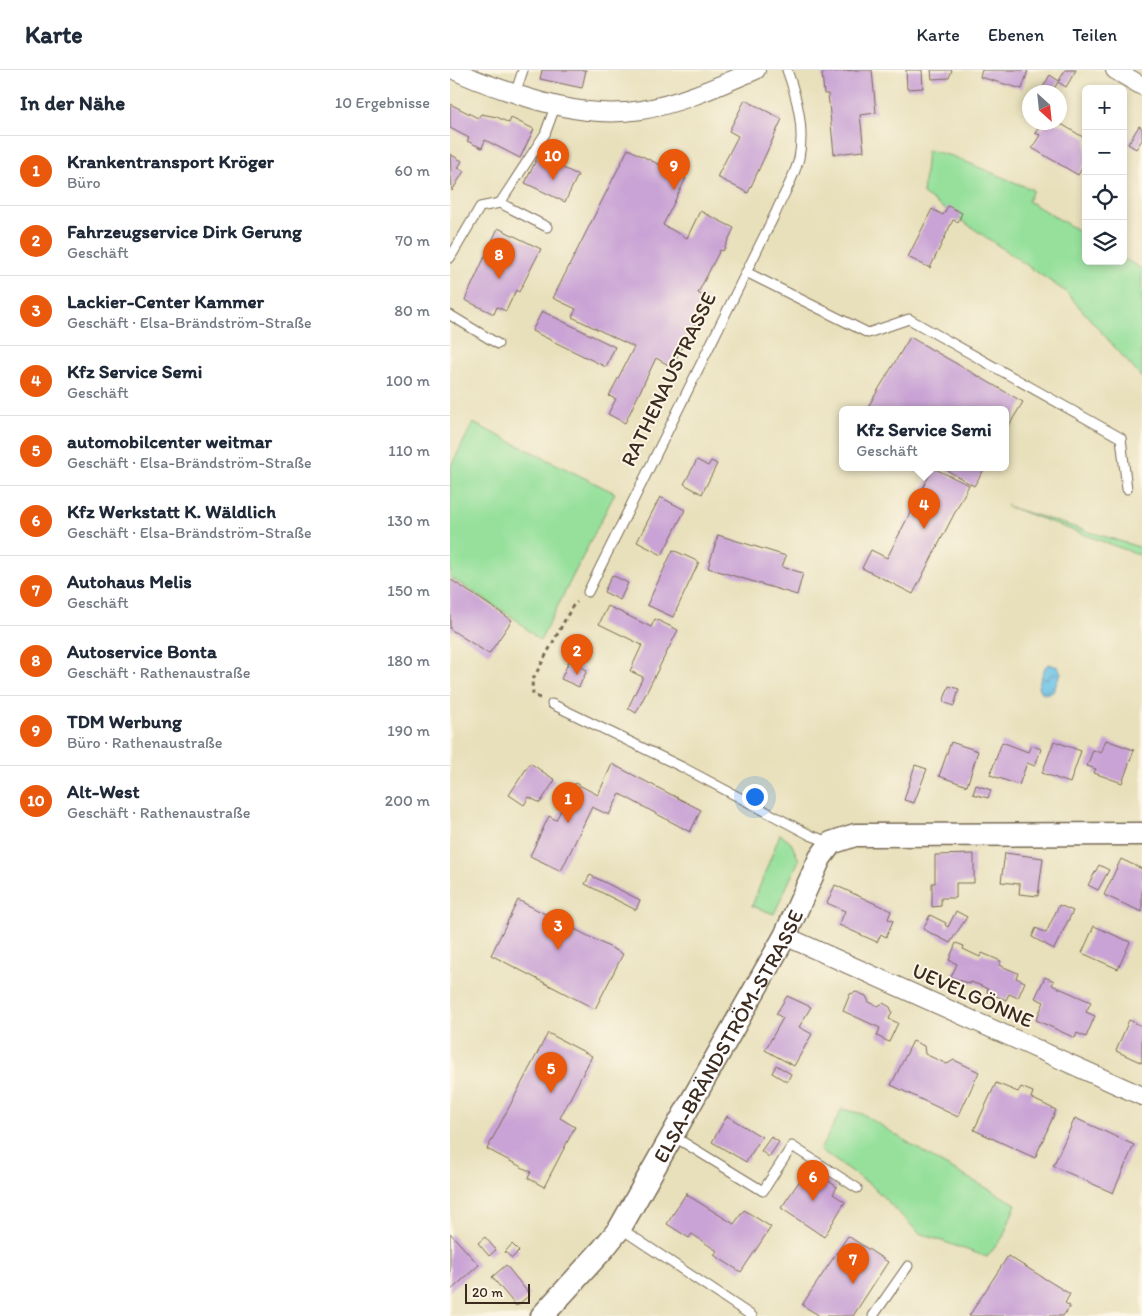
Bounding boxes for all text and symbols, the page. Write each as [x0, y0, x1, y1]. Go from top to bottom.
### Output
text: Karte [25, 20, 83, 49]
text: Karte [917, 24, 960, 46]
text: Ebenen [988, 24, 1044, 46]
text: Teilen [1072, 24, 1117, 46]
north arrow [1022, 85, 1067, 130]
map controls [1082, 85, 1127, 265]
button: + [1082, 85, 1127, 130]
text: In der Nähe [20, 90, 125, 115]
text: 10 Ergebnisse [335, 93, 430, 112]
button: − [1082, 130, 1127, 175]
pin: 10 [537, 139, 569, 180]
pin: 9 [658, 149, 690, 190]
text: Krankentransport Kröger [67, 150, 274, 173]
text: 1 [32, 161, 40, 180]
text: 60 m [395, 161, 430, 180]
text: Büro [67, 173, 101, 192]
button: locate [1082, 175, 1127, 220]
text: Fahrzeugservice Dirk Gerung [67, 220, 302, 243]
button: layers [1082, 220, 1127, 265]
text: 2 [32, 231, 40, 250]
text: 70 m [395, 231, 430, 250]
pin: 8 [483, 238, 515, 279]
text: Geschäft [67, 243, 129, 262]
street label: RATHENAUSTRASSE [615, 288, 721, 470]
text: Lackier-Center Kammer [67, 290, 264, 313]
text: 3 [32, 301, 40, 320]
text: 80 m [394, 301, 430, 320]
text: Geschäft · Elsa-Brändström-Straße [67, 313, 312, 332]
text: Kfz Service Semi [67, 360, 202, 383]
text: 4 [31, 371, 41, 390]
text: 100 m [386, 371, 430, 390]
text: Geschäft [67, 383, 129, 402]
popup [839, 406, 1009, 471]
text: Kfz Service Semi [856, 418, 992, 441]
text: automobilcenter weitmar [67, 430, 272, 453]
text: 5 [32, 441, 40, 460]
text: 110 m [388, 441, 430, 460]
text: Geschäft [856, 441, 918, 460]
text: Geschäft · Elsa-Brändström-Straße [67, 453, 312, 472]
pin: 4 [908, 488, 940, 529]
text: Kfz Werkstatt K. Wäldlich [67, 500, 276, 523]
text: 6 [32, 511, 40, 530]
text: 130 m [387, 511, 430, 530]
text: Geschäft · Elsa-Brändström-Straße [67, 523, 312, 542]
text: Autohaus Melis [67, 570, 192, 593]
text: 7 [32, 581, 40, 600]
text: 150 m [387, 581, 430, 600]
text: Geschäft [67, 593, 129, 612]
pin: 2 [561, 634, 593, 675]
text: Autoservice Bonta [67, 640, 217, 663]
text: 8 [32, 651, 40, 670]
text: 180 m [387, 651, 430, 670]
text: Geschäft · Rathenaustraße [67, 663, 251, 682]
text: TDM Werbung [67, 710, 182, 733]
text: 9 [32, 721, 40, 740]
text: 190 m [387, 721, 430, 740]
text: Büro · Rathenaustraße [67, 733, 223, 752]
text: Alt-West [67, 780, 140, 803]
pin: 1 [552, 782, 584, 823]
your location [742, 784, 768, 810]
text: 10 [27, 791, 45, 810]
text: 200 m [385, 791, 430, 810]
text: Geschäft · Rathenaustraße [67, 803, 251, 822]
street label: ELSA-BRÄNDSTRÖM-STRASSE [647, 905, 808, 1167]
pin: 3 [542, 909, 574, 950]
street label: UEVELGÖNNE [909, 957, 1037, 1033]
pin: 5 [535, 1052, 567, 1093]
pin: 6 [797, 1160, 829, 1201]
pin: 7 [837, 1243, 869, 1284]
scale bar [465, 1281, 530, 1304]
text: 20 m [472, 1284, 503, 1301]

